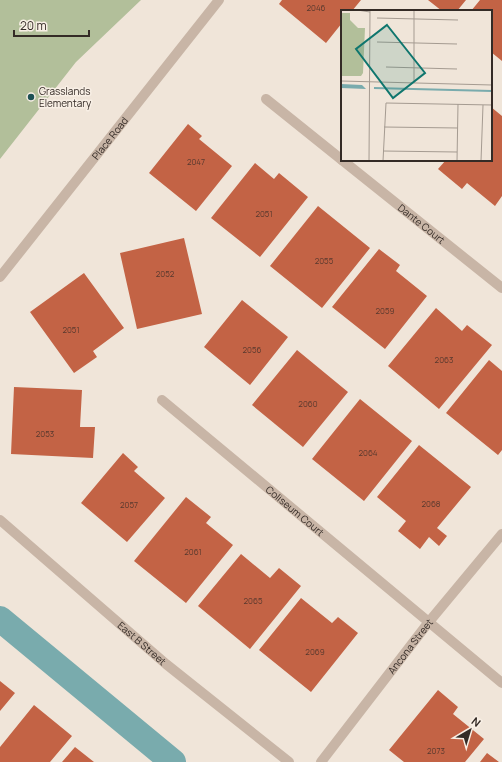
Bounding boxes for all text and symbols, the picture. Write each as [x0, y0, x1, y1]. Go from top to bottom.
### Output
house number: 2046 [306, 2, 326, 13]
inset map [341, 10, 492, 161]
scale bar [14, 12, 89, 38]
text: 20 m [20, 17, 47, 34]
place label: Grasslands Elementary [39, 84, 92, 110]
marker: Grasslands Elementary [26, 92, 36, 102]
street label: Place Road [88, 114, 131, 162]
house number: 2047 [187, 156, 205, 167]
street label: Dante Court [395, 201, 448, 247]
house number: 2051 [255, 208, 273, 219]
house number: 2055 [315, 255, 334, 266]
house number: 2052 [156, 268, 175, 279]
house number: 2059 [375, 305, 395, 316]
house number: 2051 [62, 324, 80, 335]
house number: 2056 [242, 344, 262, 355]
house number: 2063 [435, 354, 453, 365]
house number: 2060 [298, 398, 318, 409]
house number: 2053 [36, 428, 54, 439]
house number: 2064 [358, 447, 378, 458]
street label: Coliseum Court [263, 482, 327, 539]
house number: 2068 [421, 498, 441, 509]
house number: 2057 [120, 499, 138, 510]
house number: 2061 [184, 546, 202, 557]
house number: 2065 [243, 595, 263, 606]
street label: Ancona Street [384, 616, 436, 677]
street label: East B Street [115, 618, 169, 668]
house number: 2069 [305, 646, 325, 657]
north arrow [450, 710, 490, 750]
text: N [469, 713, 484, 730]
house number: 2073 [427, 745, 445, 756]

